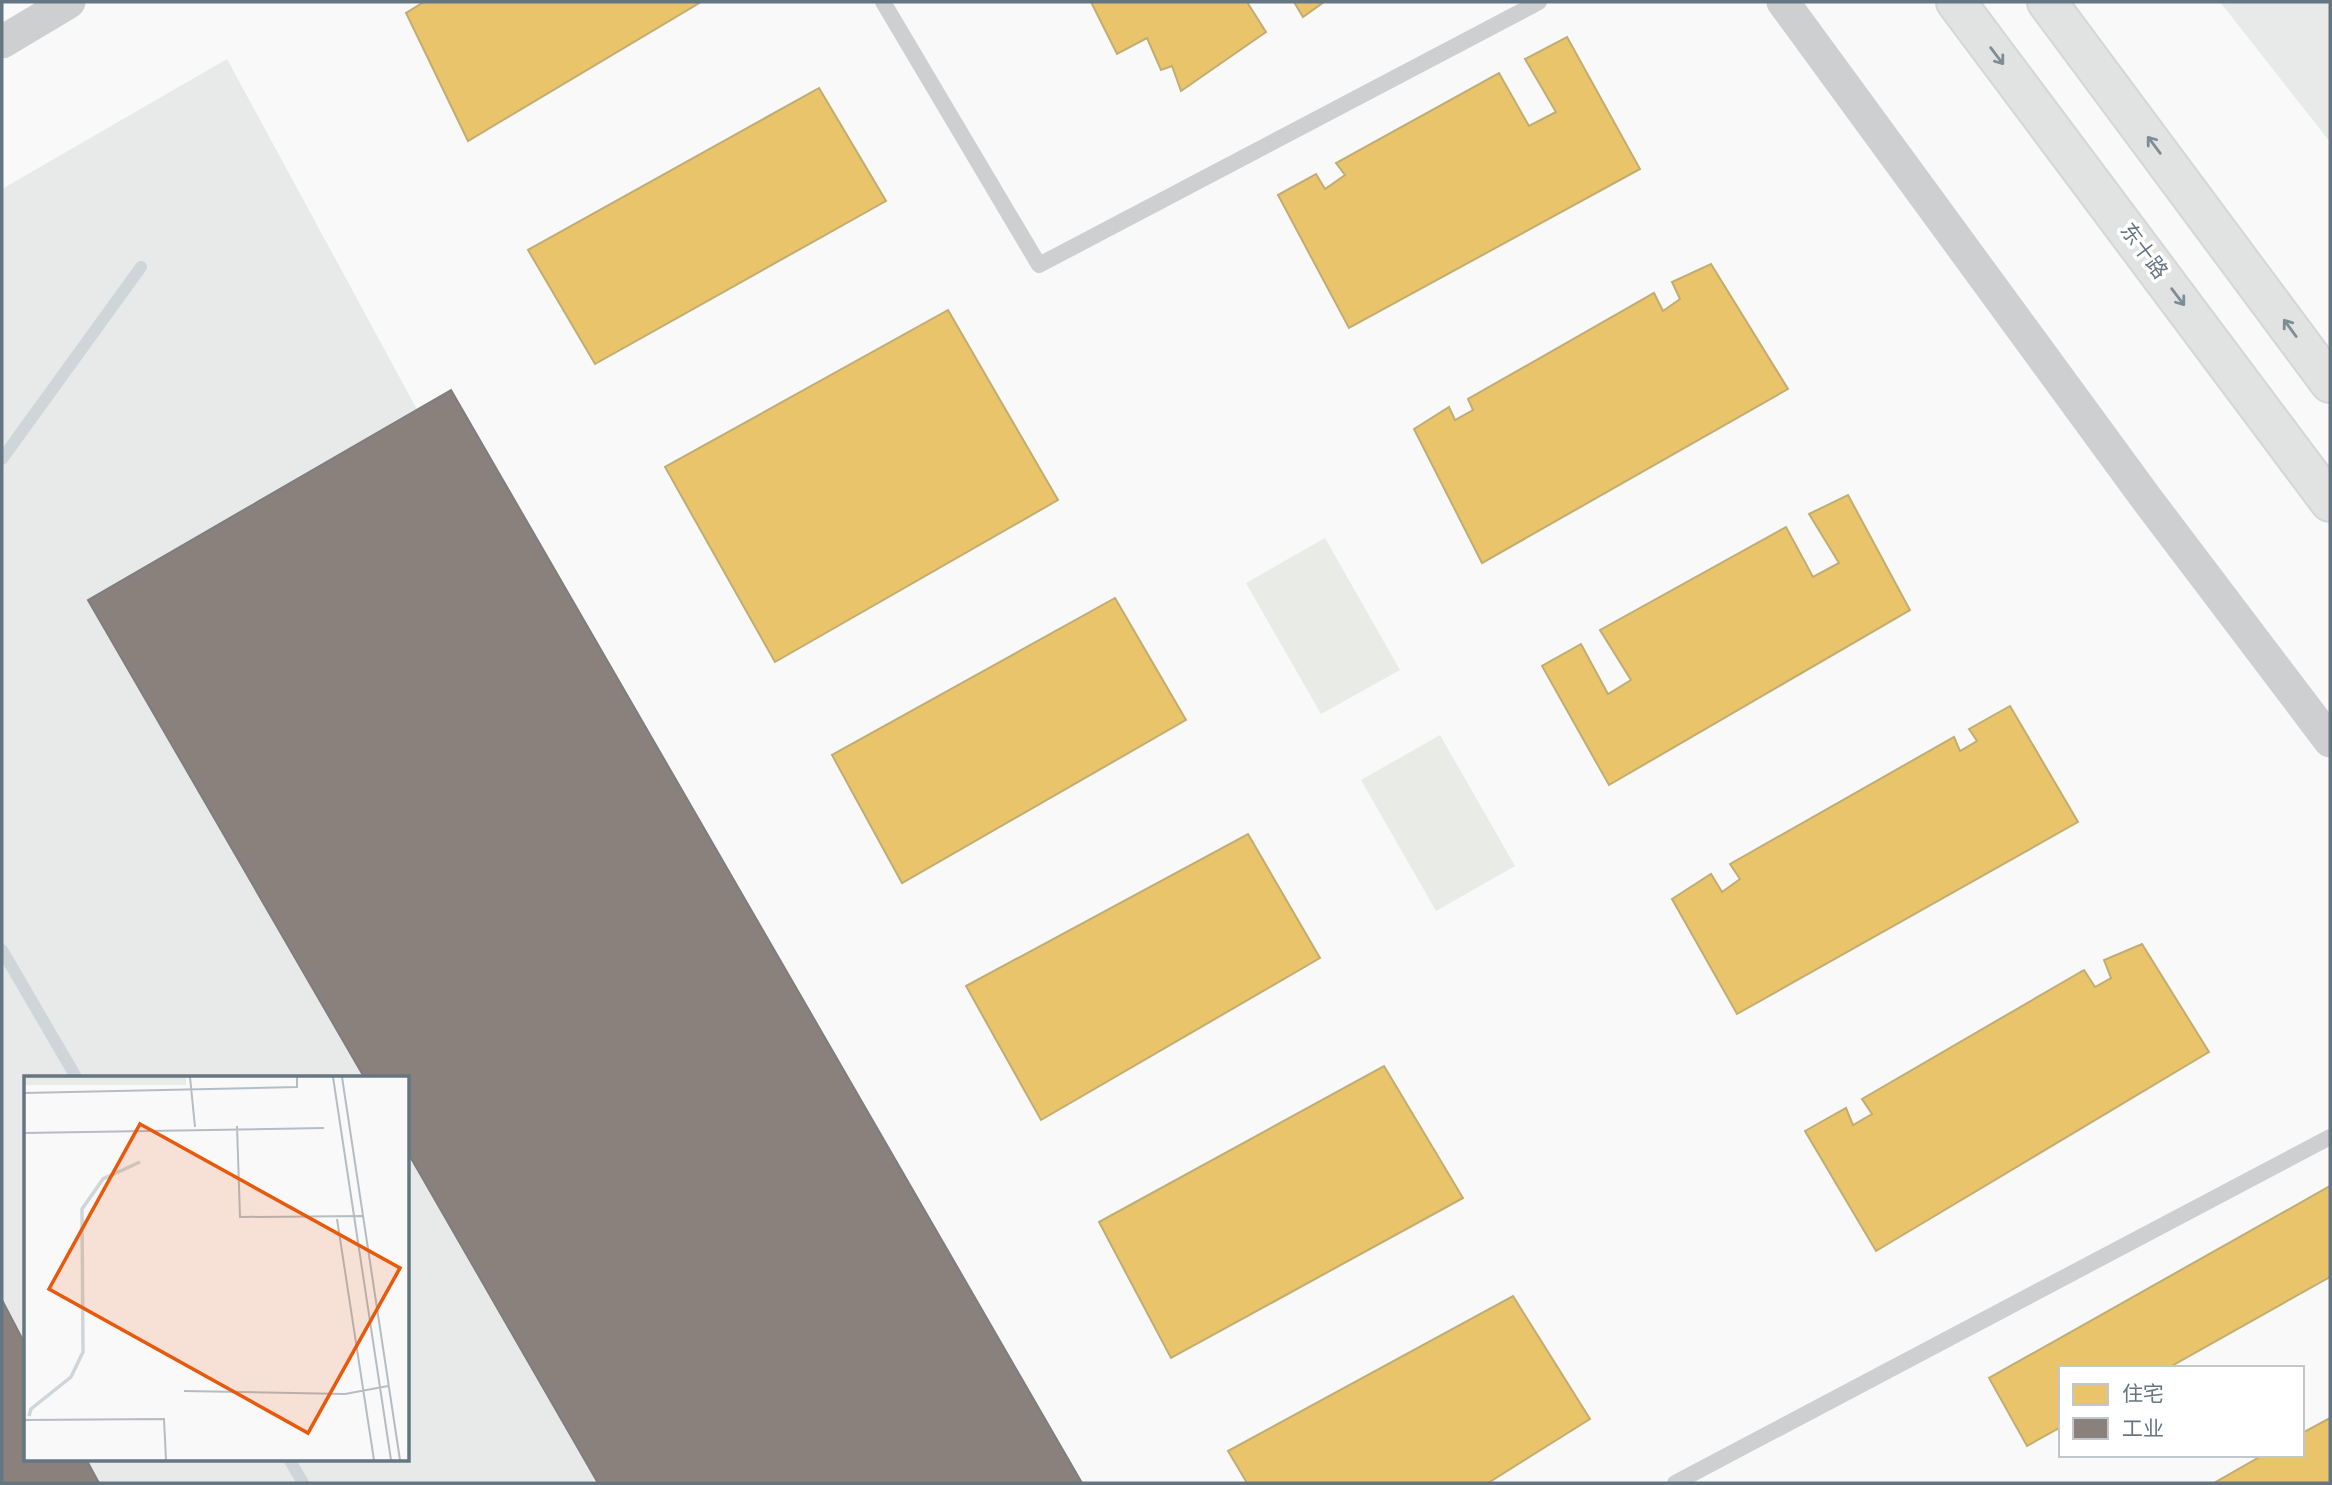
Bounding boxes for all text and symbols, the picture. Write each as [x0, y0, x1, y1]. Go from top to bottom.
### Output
one-way arrow [1989, 47, 2004, 66]
one-way arrow [2147, 137, 2162, 155]
street label: 东十路 [2116, 219, 2172, 283]
one-way arrow [2170, 287, 2185, 306]
one-way arrow [2282, 320, 2297, 338]
inset map [24, 1076, 410, 1460]
legend [2059, 1366, 2304, 1457]
text: 住宅 [2122, 1383, 2164, 1405]
text: 工业 [2122, 1418, 2164, 1440]

